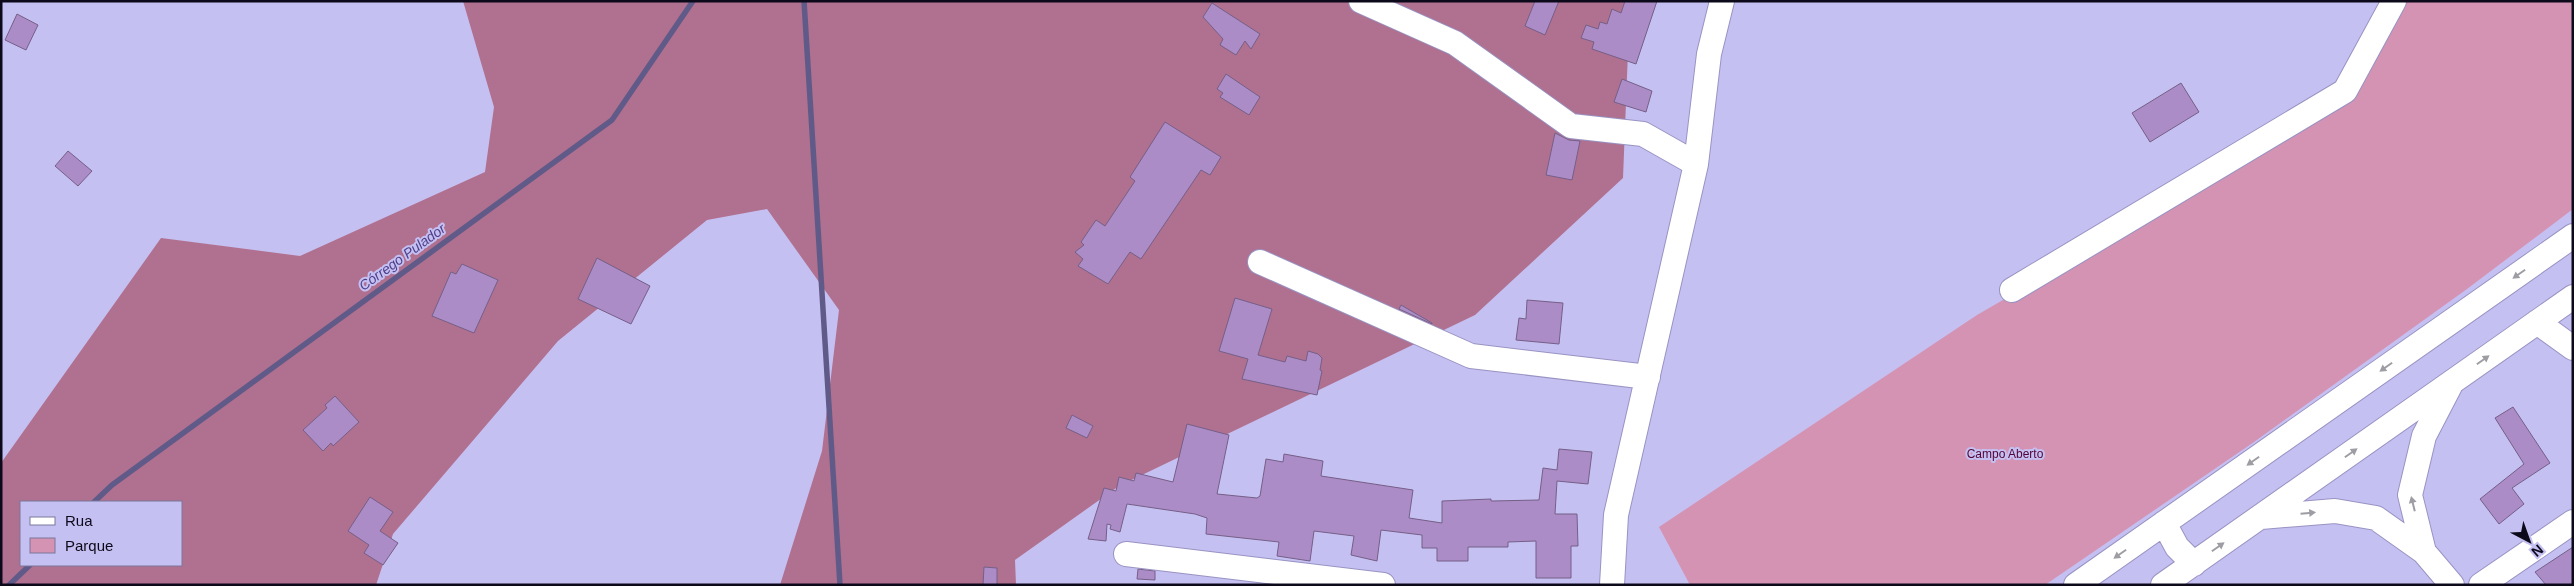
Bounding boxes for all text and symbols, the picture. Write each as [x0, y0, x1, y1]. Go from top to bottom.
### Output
water label: Córrego Pulador [356, 220, 449, 294]
one-way arrow [2512, 269, 2526, 279]
one-way arrow [2477, 355, 2490, 365]
one-way arrow [2379, 362, 2393, 372]
park label: Campo Aberto [1967, 447, 2044, 461]
one-way arrow [2344, 448, 2357, 458]
one-way arrow [2246, 456, 2260, 466]
one-way arrow [2408, 497, 2416, 512]
legend [20, 501, 182, 566]
one-way arrow [2300, 509, 2316, 517]
text: Rua [65, 512, 93, 529]
north arrow [2504, 516, 2554, 566]
text: Parque [65, 537, 113, 554]
text: N [2528, 541, 2547, 560]
one-way arrow [2211, 542, 2225, 552]
one-way arrow [2113, 549, 2127, 559]

